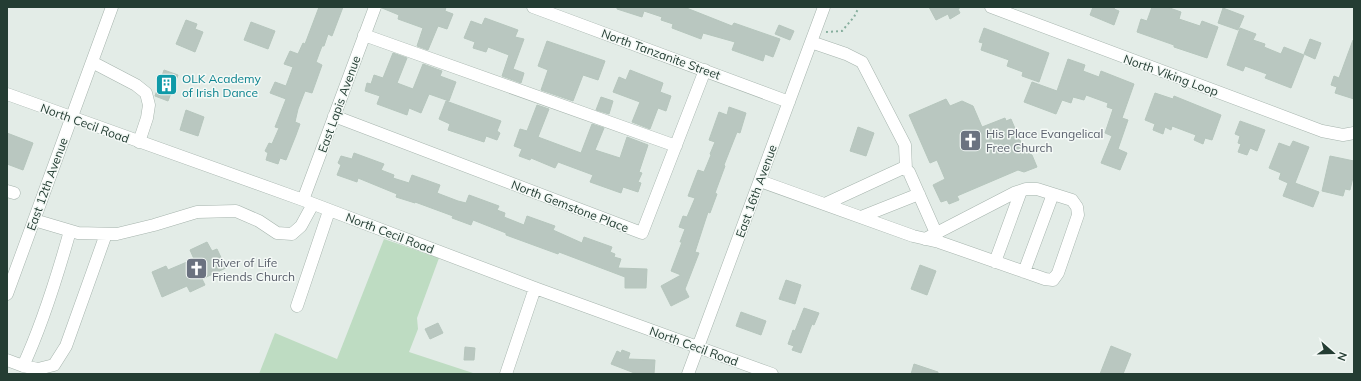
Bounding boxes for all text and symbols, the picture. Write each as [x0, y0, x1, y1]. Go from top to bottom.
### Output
street label: North Tanzanite Street [599, 25, 723, 83]
street label: North Viking Loop [1121, 51, 1221, 99]
street label: East Lapis Avenue [314, 53, 364, 155]
place label: OLK Academy of Irish Dance [182, 71, 262, 100]
building icon: OLK Academy of Irish Dance [153, 72, 179, 98]
street label: North Cecil Road [39, 100, 131, 146]
place label: His Place Evangelical Free Church [986, 126, 1103, 155]
church icon: His Place Evangelical Free Church [957, 127, 983, 153]
street label: East 12th Avenue [23, 135, 71, 233]
street label: East 16th Avenue [732, 142, 780, 240]
street label: North Gemstone Place [509, 177, 631, 235]
street label: North Cecil Road [344, 209, 436, 257]
place label: River of Life Friends Church [212, 255, 295, 284]
church icon: River of Life Friends Church [184, 256, 210, 282]
street label: North Cecil Road [648, 323, 740, 369]
north arrow [1313, 333, 1353, 373]
text: N [1334, 350, 1350, 363]

